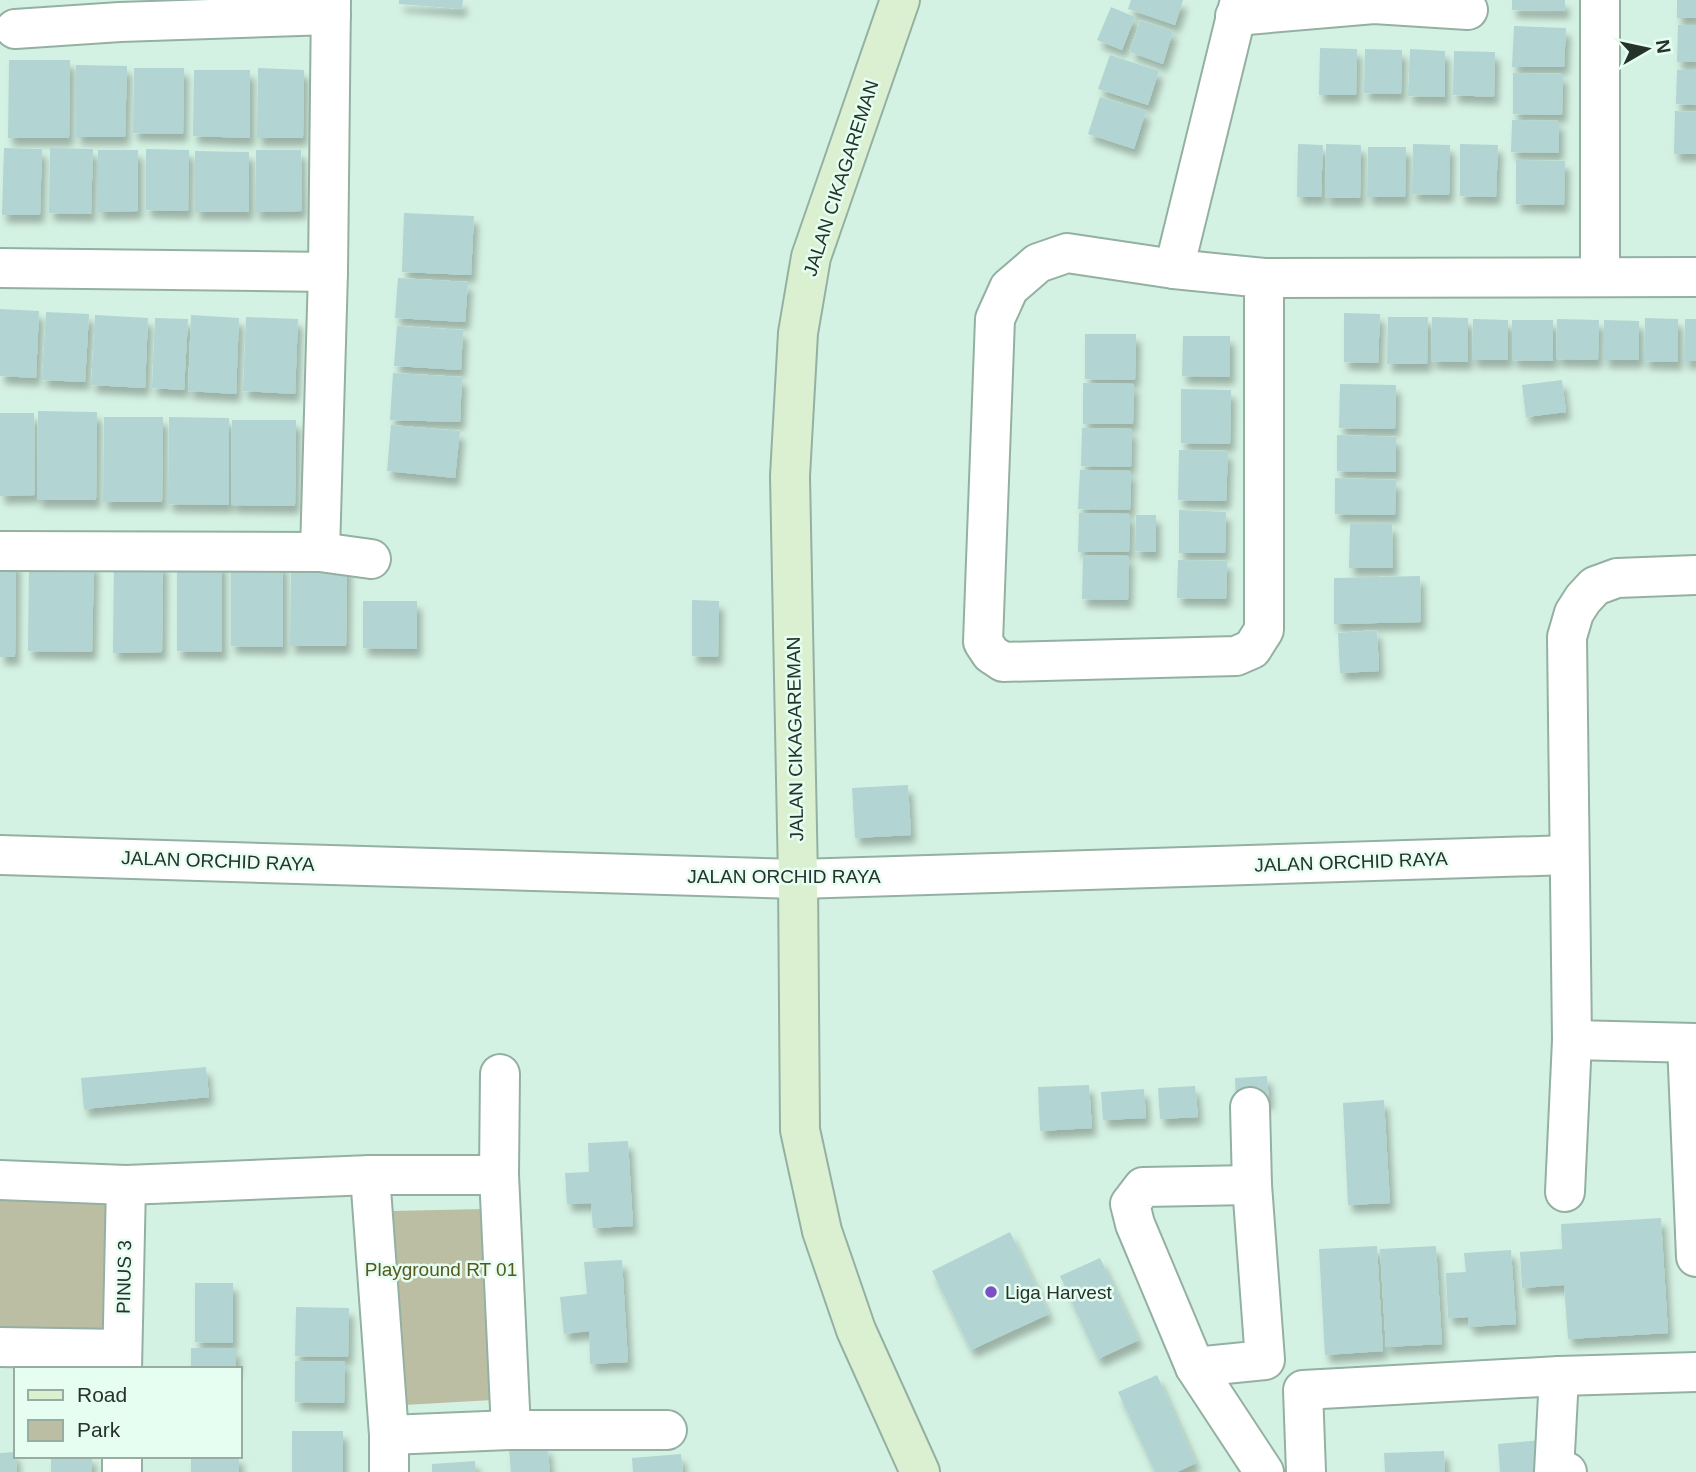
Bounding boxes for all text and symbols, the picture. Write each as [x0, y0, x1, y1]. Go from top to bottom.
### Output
north arrow [1612, 14, 1682, 84]
text: N [1652, 38, 1675, 55]
street label: JALAN CIKAGAREMAN [799, 77, 883, 279]
street label: JALAN CIKAGAREMAN [783, 636, 807, 842]
street label: JALAN ORCHID RAYA [121, 847, 315, 875]
street label: JALAN ORCHID RAYA [1254, 848, 1448, 876]
street label: JALAN ORCHID RAYA [687, 866, 881, 887]
street label: PINUS 3 [113, 1240, 135, 1314]
park label: Playground RT 01 [365, 1259, 517, 1280]
place label: Liga Harvest [1005, 1282, 1112, 1303]
marker: Liga Harvest [983, 1284, 999, 1300]
legend [14, 1367, 242, 1458]
text: Road [77, 1383, 127, 1406]
text: Park [77, 1418, 121, 1441]

